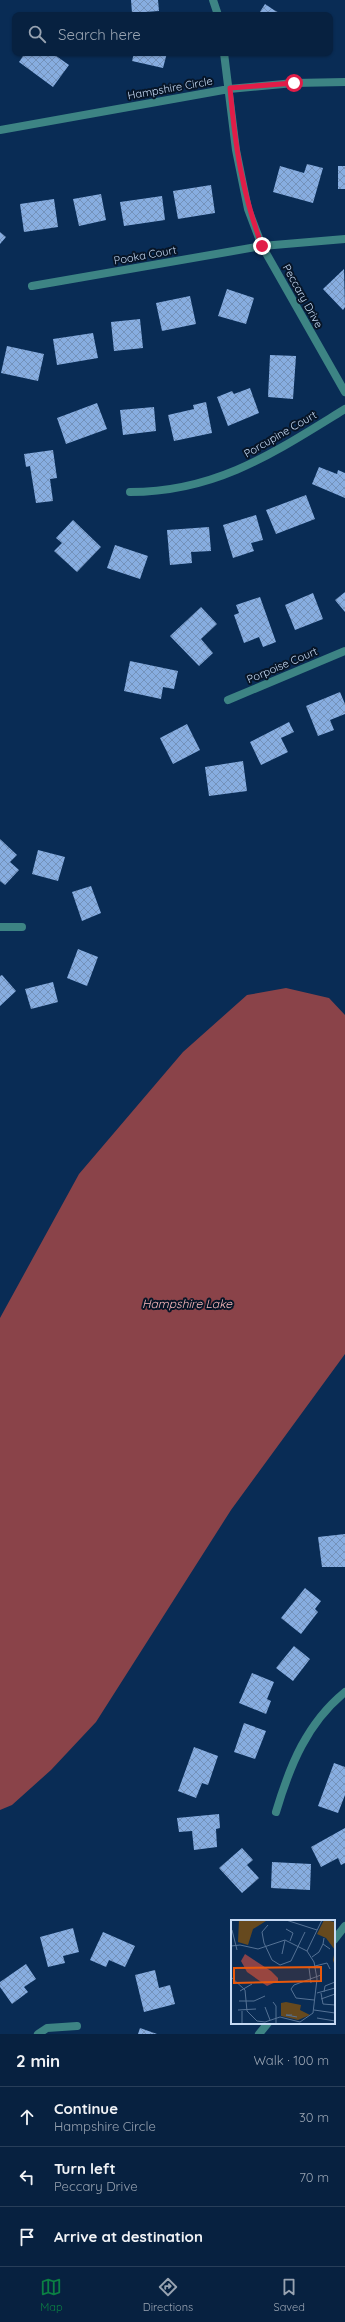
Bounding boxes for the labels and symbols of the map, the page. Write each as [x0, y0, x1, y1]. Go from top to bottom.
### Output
street label: Hampshire Circle [126, 74, 214, 102]
route start [285, 74, 303, 92]
route end [253, 237, 271, 255]
street label: Pooka Court [113, 243, 178, 267]
street label: Peccary Drive [280, 262, 326, 330]
street label: Porcupine Court [241, 407, 319, 460]
street label: Porpoise Court [245, 644, 320, 686]
water label: Hampshire Lake [142, 1296, 233, 1311]
inset map [231, 1920, 335, 2024]

